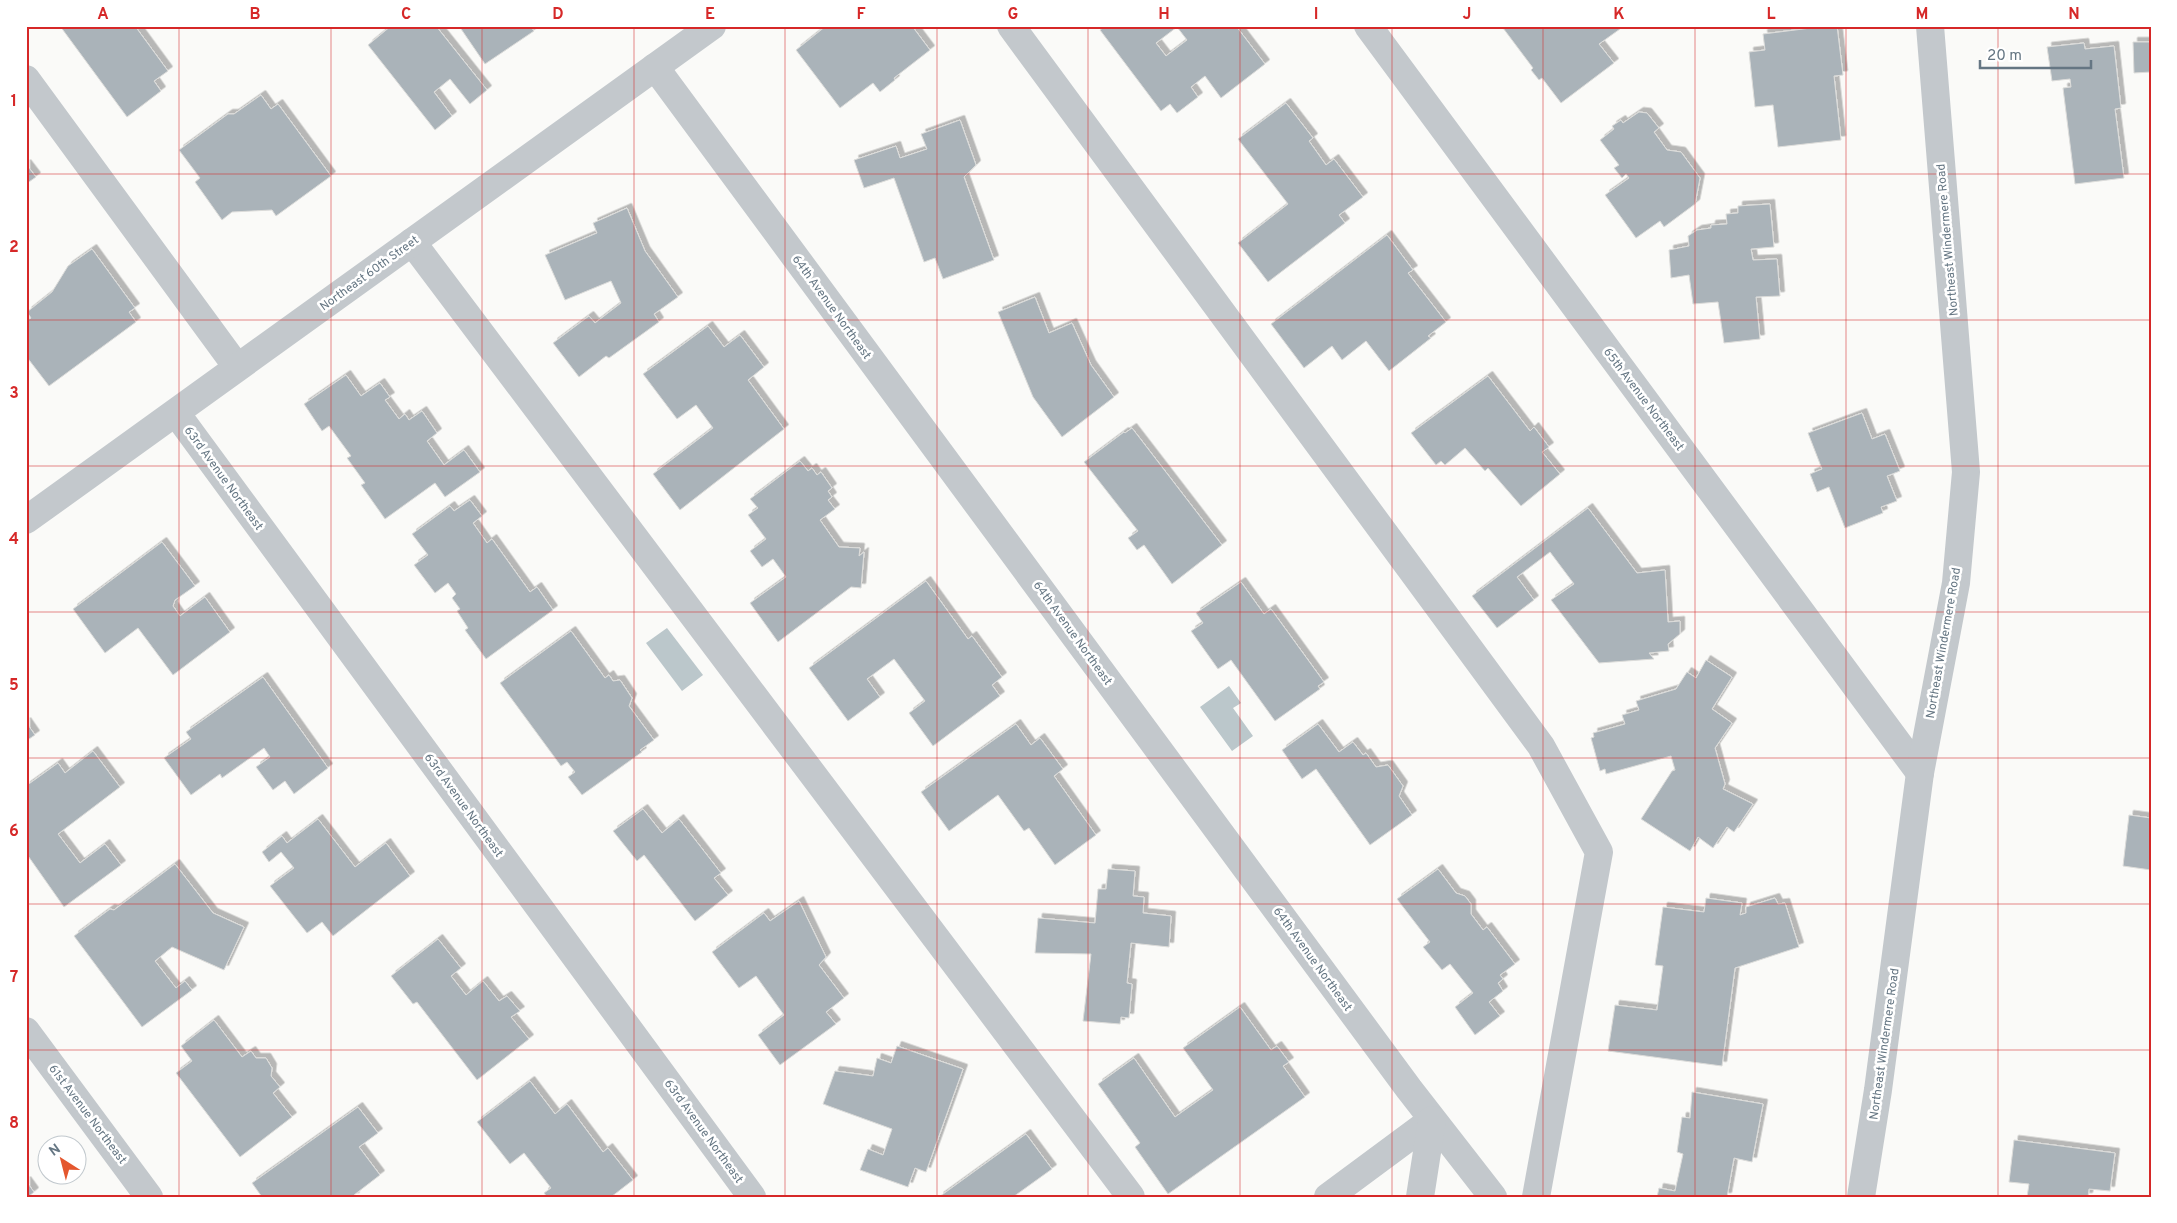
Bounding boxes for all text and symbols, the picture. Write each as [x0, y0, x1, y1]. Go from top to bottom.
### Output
text: A [97, 5, 109, 25]
text: B [249, 5, 261, 25]
text: C [401, 5, 411, 25]
text: D [552, 5, 564, 25]
text: E [705, 5, 715, 25]
text: F [856, 5, 866, 25]
text: G [1008, 5, 1018, 25]
text: H [1158, 5, 1170, 25]
text: I [1314, 5, 1318, 25]
text: J [1463, 5, 1471, 25]
text: K [1613, 5, 1625, 25]
text: L [1766, 5, 1776, 25]
text: M [1916, 5, 1928, 25]
text: N [2068, 5, 2080, 25]
scale bar [1980, 38, 2091, 70]
text: 20 m [1987, 47, 2022, 66]
text: 1 [11, 92, 17, 112]
street label: Northeast Windermere Road [1933, 163, 1963, 317]
street label: Northeast 60th Street [317, 232, 422, 315]
text: 2 [9, 238, 19, 258]
street label: 64th Avenue Northeast [788, 252, 874, 363]
street label: 65th Avenue Northeast [1599, 345, 1687, 454]
text: 3 [9, 384, 19, 404]
street label: 63rd Avenue Northeast [180, 423, 266, 534]
text: 4 [9, 530, 19, 550]
street label: Northeast Windermere Road [1923, 566, 1965, 720]
street label: 64th Avenue Northeast [1029, 578, 1115, 689]
text: 5 [9, 676, 19, 696]
street label: 63rd Avenue Northeast [420, 750, 506, 861]
text: 6 [9, 822, 19, 842]
street label: 64th Avenue Northeast [1269, 904, 1355, 1015]
street label: Northeast Windermere Road [1866, 967, 1904, 1121]
text: 7 [10, 968, 18, 988]
street label: 61st Avenue Northeast [46, 1061, 130, 1167]
street label: 63rd Avenue Northeast [660, 1076, 746, 1187]
text: 8 [9, 1114, 19, 1134]
north arrow [38, 1136, 88, 1186]

